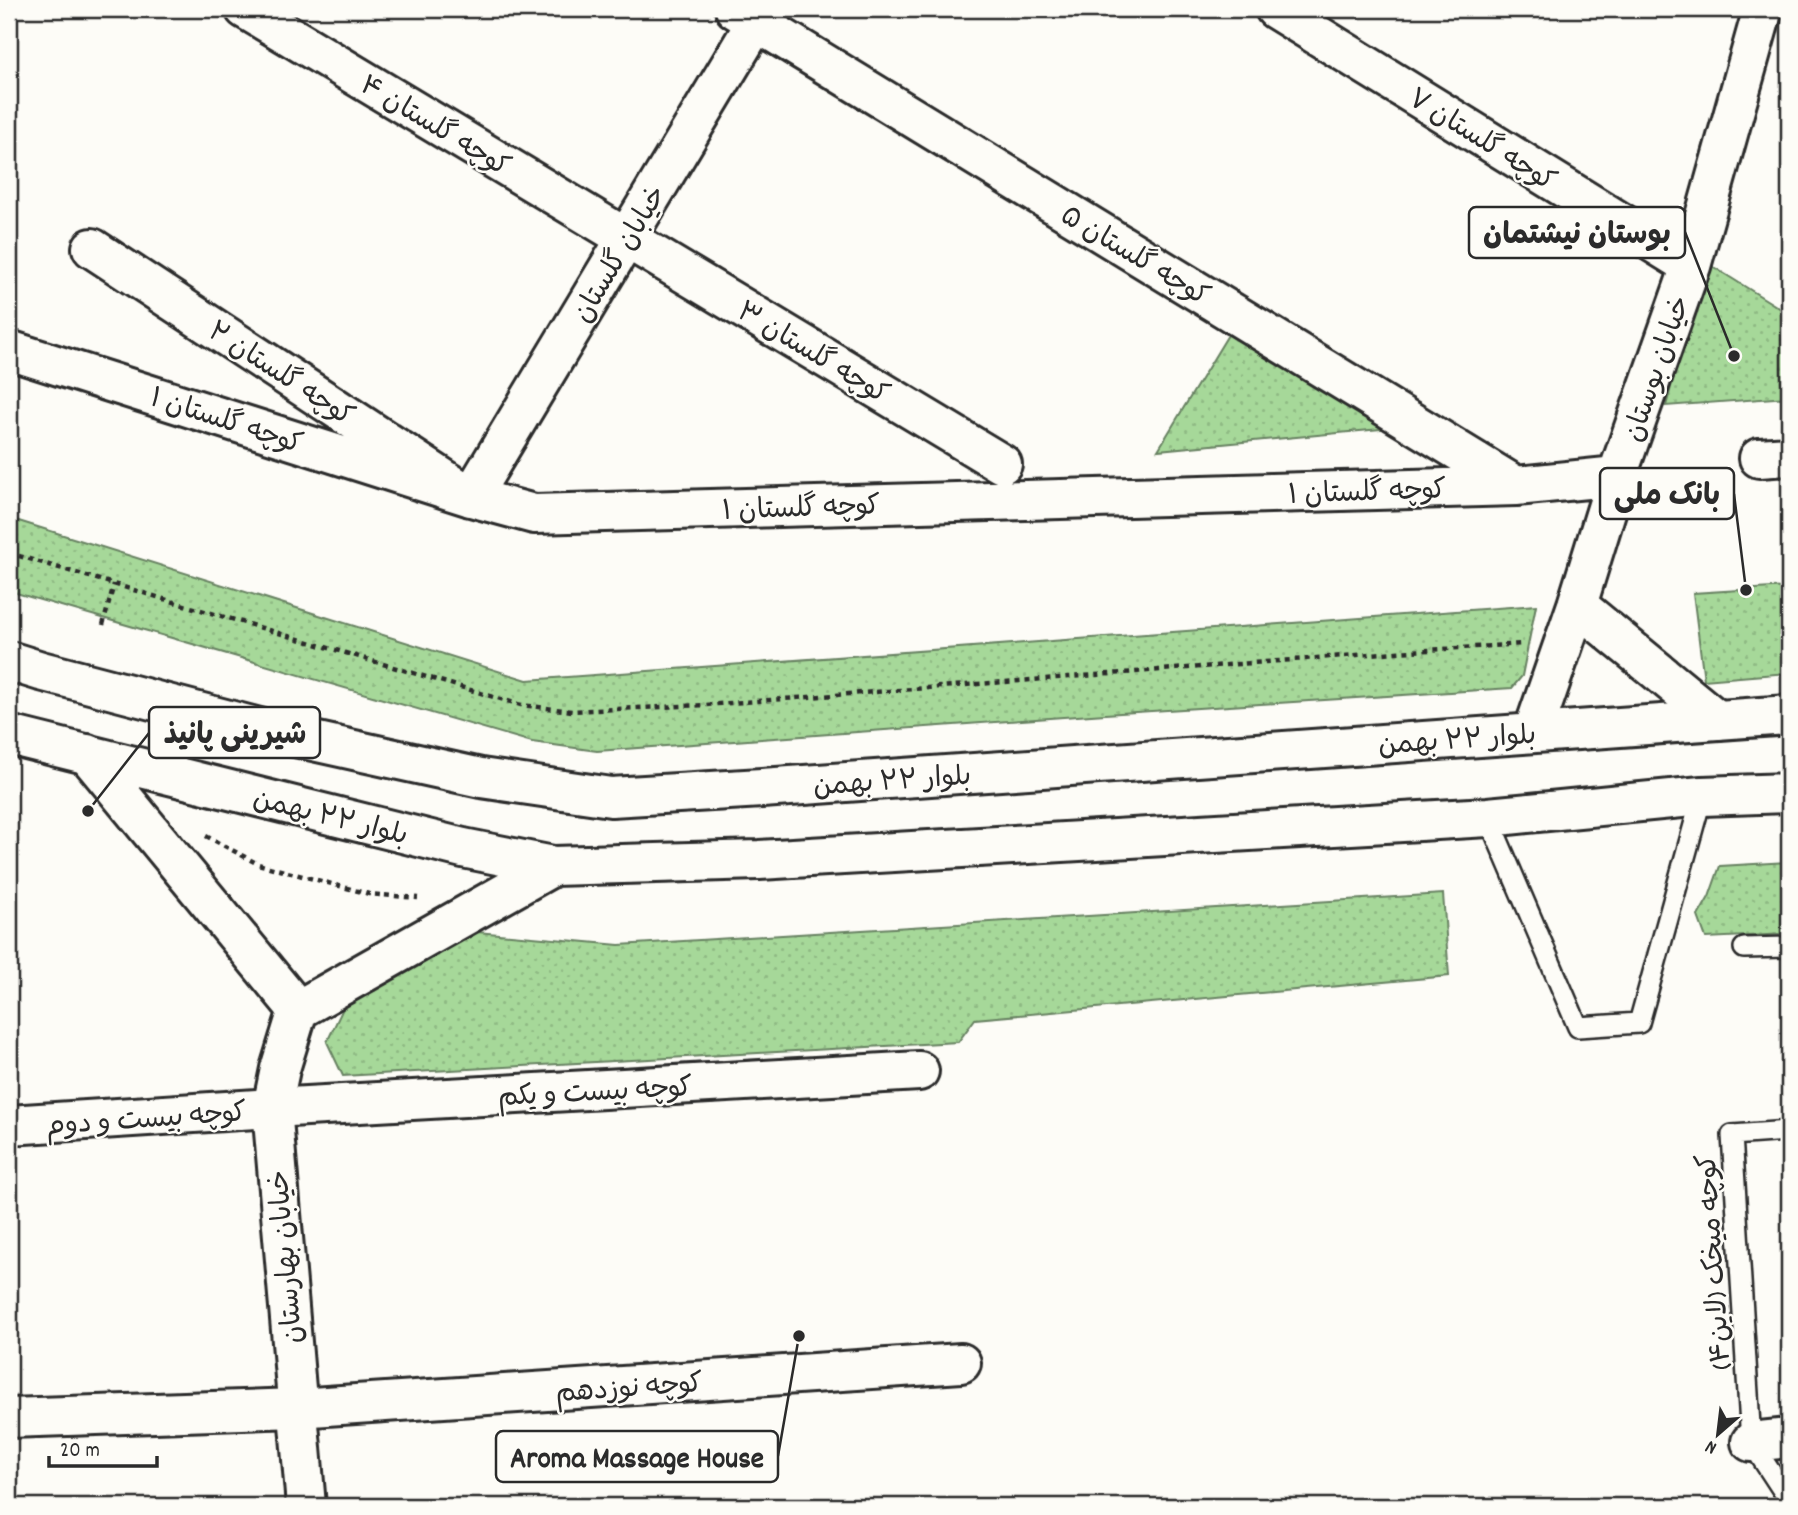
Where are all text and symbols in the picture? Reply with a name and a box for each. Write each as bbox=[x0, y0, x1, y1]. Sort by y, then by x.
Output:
street label: کوچه گلستان ۴ bbox=[351, 67, 517, 189]
street label: کوچه گلستان ۷ bbox=[1399, 80, 1563, 204]
street label: خیابان گلستان bbox=[565, 179, 679, 332]
street label: کوچه گلستان ۵ bbox=[1051, 197, 1216, 319]
callout: بوستان نیشتمان bbox=[1469, 207, 1685, 258]
text: بوستان نیشتمان bbox=[1483, 216, 1671, 259]
street label: خیابان بوستان bbox=[1616, 291, 1703, 448]
street label: کوچه گلستان ۳ bbox=[728, 293, 896, 417]
street label: کوچه گلستان ۲ bbox=[198, 313, 361, 438]
street label: کوچه گلستان ۱ bbox=[144, 379, 307, 467]
callout: بانک ملی bbox=[1600, 468, 1734, 519]
street label: کوچه گلستان ۱ bbox=[1287, 471, 1447, 518]
text: بانک ملی bbox=[1614, 477, 1720, 520]
street label: کوچه گلستان ۱ bbox=[721, 487, 881, 534]
callout: شیرینی پانیذ bbox=[149, 707, 320, 758]
text: شیرینی پانیذ bbox=[164, 716, 306, 759]
street label: بلوار ۲۲ بهمن bbox=[1377, 718, 1538, 768]
street label: بلوار ۲۲ بهمن bbox=[812, 759, 973, 809]
street label: بلوار ۲۲ بهمن bbox=[248, 781, 411, 858]
street label: کوچه بیست و یکم bbox=[497, 1070, 694, 1120]
street label: کوچه بیست و دوم bbox=[45, 1095, 248, 1149]
street label: کوچه میخک (لاین۴) bbox=[1689, 1152, 1744, 1371]
street label: خیابان بهارستان bbox=[261, 1168, 316, 1345]
street label: کوچه نوزدهم bbox=[554, 1366, 704, 1416]
north arrow bbox=[1682, 1400, 1752, 1470]
scale bar bbox=[49, 1424, 158, 1468]
callout: Aroma Massage House bbox=[496, 1431, 778, 1482]
text: N bbox=[1701, 1432, 1722, 1460]
text: 20 m bbox=[60, 1437, 100, 1467]
text: Aroma Massage House bbox=[510, 1440, 764, 1483]

